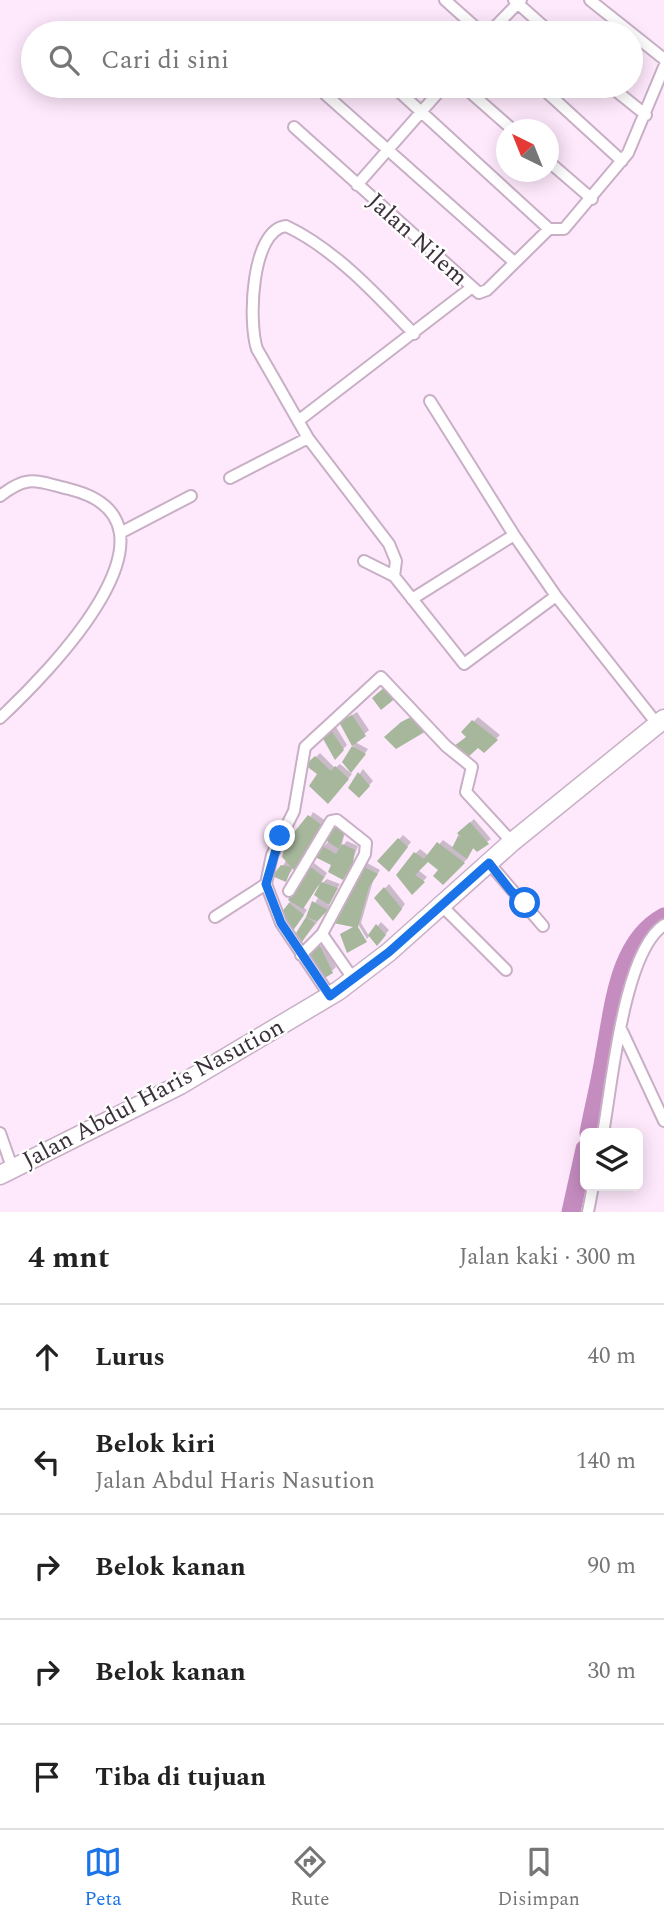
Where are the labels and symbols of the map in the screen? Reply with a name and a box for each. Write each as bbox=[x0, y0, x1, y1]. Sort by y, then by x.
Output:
north arrow bbox=[496, 119, 559, 182]
street label: Jalan Nilem bbox=[359, 185, 476, 295]
route end bbox=[264, 820, 295, 851]
route start bbox=[509, 887, 540, 918]
street label: Jalan Abdul Haris Nasution bbox=[16, 1009, 291, 1178]

